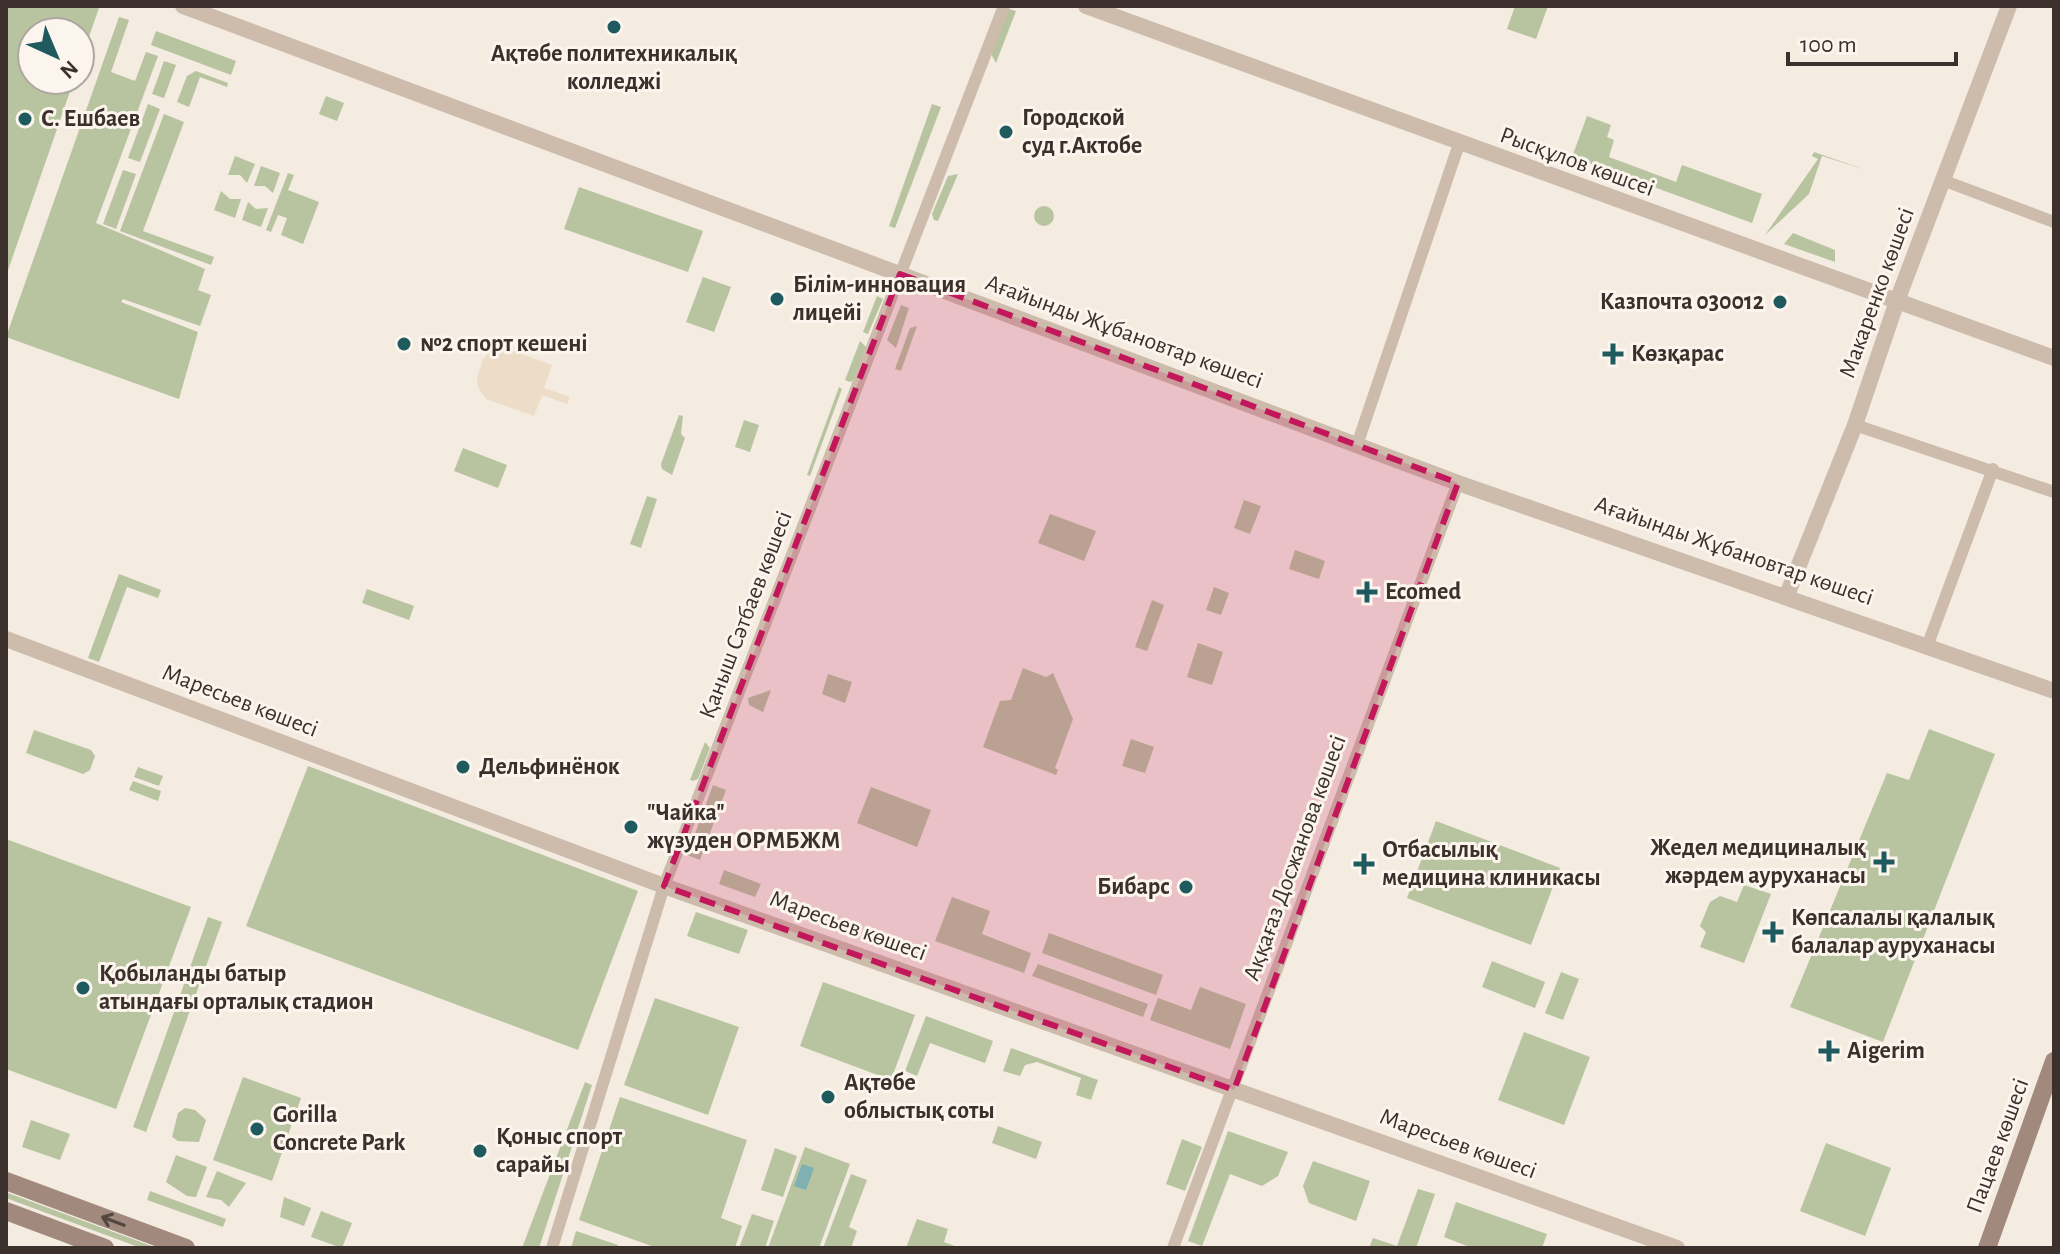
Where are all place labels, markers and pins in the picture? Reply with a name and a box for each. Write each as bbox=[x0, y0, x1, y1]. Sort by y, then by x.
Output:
marker: Ақтөбе политехникалық колледжі bbox=[605, 18, 623, 36]
place label: Ақтөбе политехникалық колледжі bbox=[491, 42, 738, 94]
place label: Городской суд г.Актобе bbox=[1022, 106, 1142, 158]
place label: С. Ешбаев bbox=[41, 107, 140, 131]
marker: С. Ешбаев bbox=[16, 110, 34, 128]
marker: Городской суд г.Актобе bbox=[997, 123, 1015, 141]
place label: Білім-инновация лицейі bbox=[793, 273, 966, 325]
marker: Білім-инновация лицейі bbox=[768, 290, 786, 308]
place label: Казпочта 030012 bbox=[1600, 290, 1764, 314]
marker: Казпочта 030012 bbox=[1771, 293, 1789, 311]
place label: №2 спорт кешені bbox=[420, 332, 588, 356]
marker: №2 спорт кешені bbox=[395, 335, 413, 353]
place label: Көзқарас bbox=[1631, 342, 1724, 366]
marker: Көзқарас bbox=[1602, 343, 1624, 365]
place label: Ecomed bbox=[1385, 580, 1461, 604]
marker: Ecomed bbox=[1356, 581, 1378, 603]
place label: Дельфинёнок bbox=[479, 755, 620, 779]
marker: Дельфинёнок bbox=[454, 758, 472, 776]
place label: "Чайка" жүзуден ОРМБЖМ bbox=[647, 801, 841, 853]
marker: "Чайка" жүзуден ОРМБЖМ bbox=[622, 818, 640, 836]
place label: Жедел медициналық жәрдем ауруханасы bbox=[1650, 836, 1866, 888]
place label: Отбасылық медицина клиникасы bbox=[1382, 838, 1601, 890]
marker: Жедел медициналық жәрдем ауруханасы bbox=[1873, 851, 1895, 873]
marker: Отбасылық медицина клиникасы bbox=[1353, 853, 1375, 875]
place label: Бибарс bbox=[1097, 875, 1170, 899]
marker: Бибарс bbox=[1177, 878, 1195, 896]
place label: Көпсалалы қалалық балалар ауруханасы bbox=[1791, 906, 1995, 958]
marker: Көпсалалы қалалық балалар ауруханасы bbox=[1762, 921, 1784, 943]
place label: Қобыланды батыр атындағы орталық стадион bbox=[99, 962, 374, 1014]
marker: Қобыланды батыр атындағы орталық стадион bbox=[74, 979, 92, 997]
place label: Aigerim bbox=[1847, 1039, 1925, 1063]
marker: Aigerim bbox=[1818, 1040, 1840, 1062]
place label: Ақтөбе облыстық соты bbox=[844, 1071, 995, 1123]
marker: Ақтөбе облыстық соты bbox=[819, 1088, 837, 1106]
place label: Gorilla Concrete Park bbox=[273, 1103, 405, 1155]
marker: Gorilla Concrete Park bbox=[248, 1120, 266, 1138]
place label: Қоныс спорт сарайы bbox=[496, 1125, 623, 1177]
marker: Қоныс спорт сарайы bbox=[471, 1142, 489, 1160]

